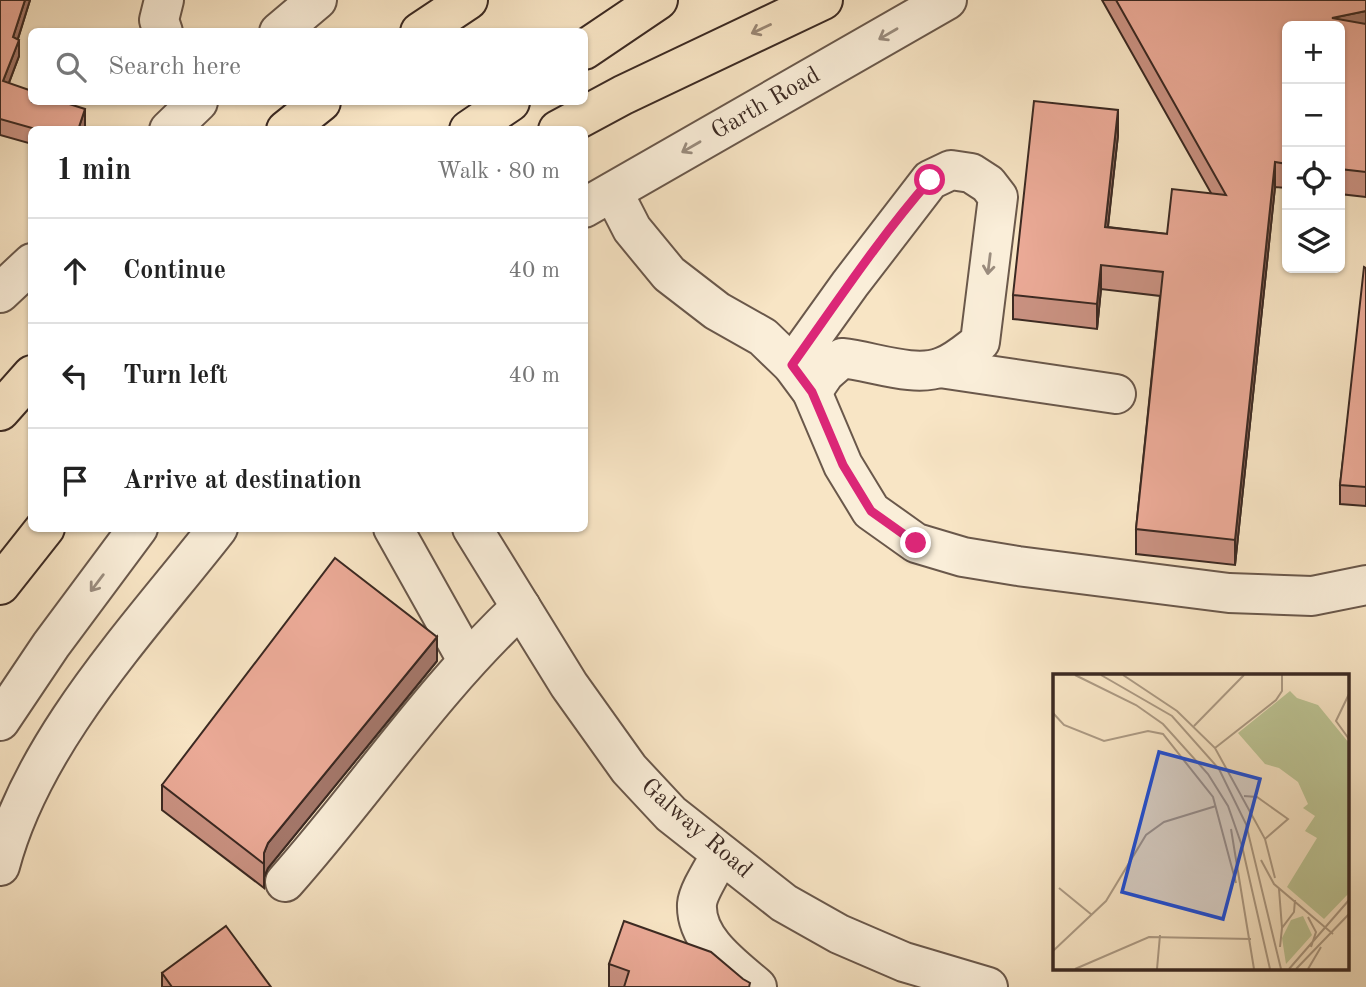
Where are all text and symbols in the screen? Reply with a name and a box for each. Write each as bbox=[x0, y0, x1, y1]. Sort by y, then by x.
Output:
map controls bbox=[1282, 21, 1345, 273]
button: + bbox=[1282, 21, 1345, 84]
one-way arrow bbox=[751, 23, 772, 36]
one-way arrow bbox=[879, 27, 899, 41]
search box bbox=[28, 28, 588, 105]
icon: search bbox=[52, 48, 90, 86]
text: Search here bbox=[108, 54, 241, 80]
street label: Garth Road bbox=[708, 63, 824, 145]
button: − bbox=[1282, 84, 1345, 147]
one-way arrow bbox=[681, 141, 702, 154]
button: locate bbox=[1282, 147, 1345, 210]
text: 1 min bbox=[56, 156, 131, 186]
text: Walk · 80 m bbox=[437, 160, 560, 183]
route start bbox=[914, 164, 945, 195]
button: layers bbox=[1282, 210, 1345, 273]
icon: ahead bbox=[56, 252, 94, 290]
one-way arrow bbox=[983, 253, 996, 275]
text: Continue bbox=[123, 258, 226, 284]
text: 40 m bbox=[509, 259, 560, 282]
icon: left bbox=[56, 357, 94, 395]
text: Turn left bbox=[123, 363, 228, 389]
text: 40 m bbox=[509, 364, 560, 387]
icon: arrive bbox=[56, 462, 94, 500]
text: Arrive at destination bbox=[123, 468, 362, 494]
route end bbox=[900, 527, 931, 558]
one-way arrow bbox=[90, 573, 104, 592]
inset map bbox=[1053, 674, 1348, 970]
street label: Galway Road bbox=[636, 775, 756, 883]

